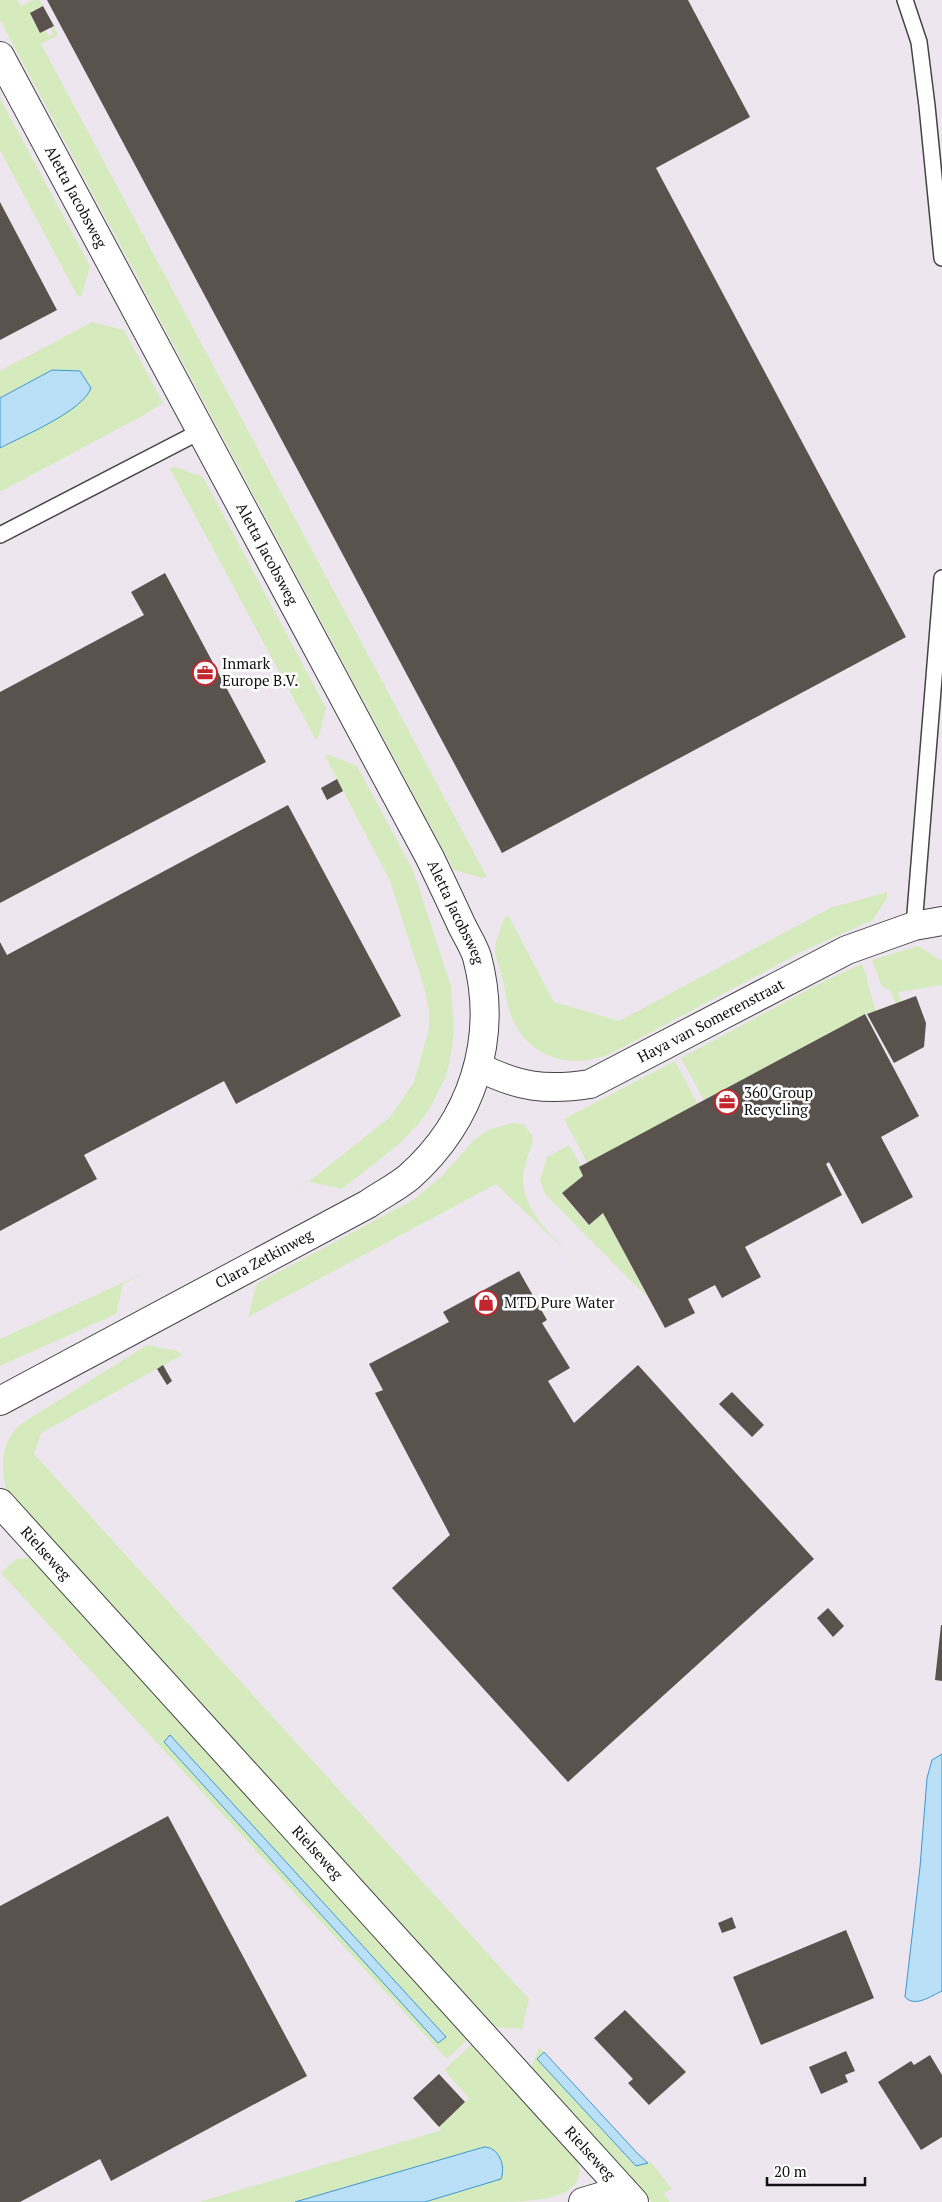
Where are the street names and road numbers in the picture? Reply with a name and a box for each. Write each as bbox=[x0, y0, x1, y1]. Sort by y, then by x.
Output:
street label: Aletta Jacobsweg bbox=[41, 142, 113, 252]
street label: Aletta Jacobsweg bbox=[232, 499, 304, 609]
street label: Aletta Jacobsweg bbox=[423, 856, 490, 967]
street label: Haya van Somerenstraat bbox=[634, 973, 788, 1067]
street label: Clara Zetkinweg bbox=[211, 1223, 317, 1292]
street label: Rielseweg bbox=[17, 1521, 77, 1585]
street label: Rielseweg bbox=[288, 1821, 348, 1884]
street label: Rielseweg bbox=[561, 2121, 621, 2185]

